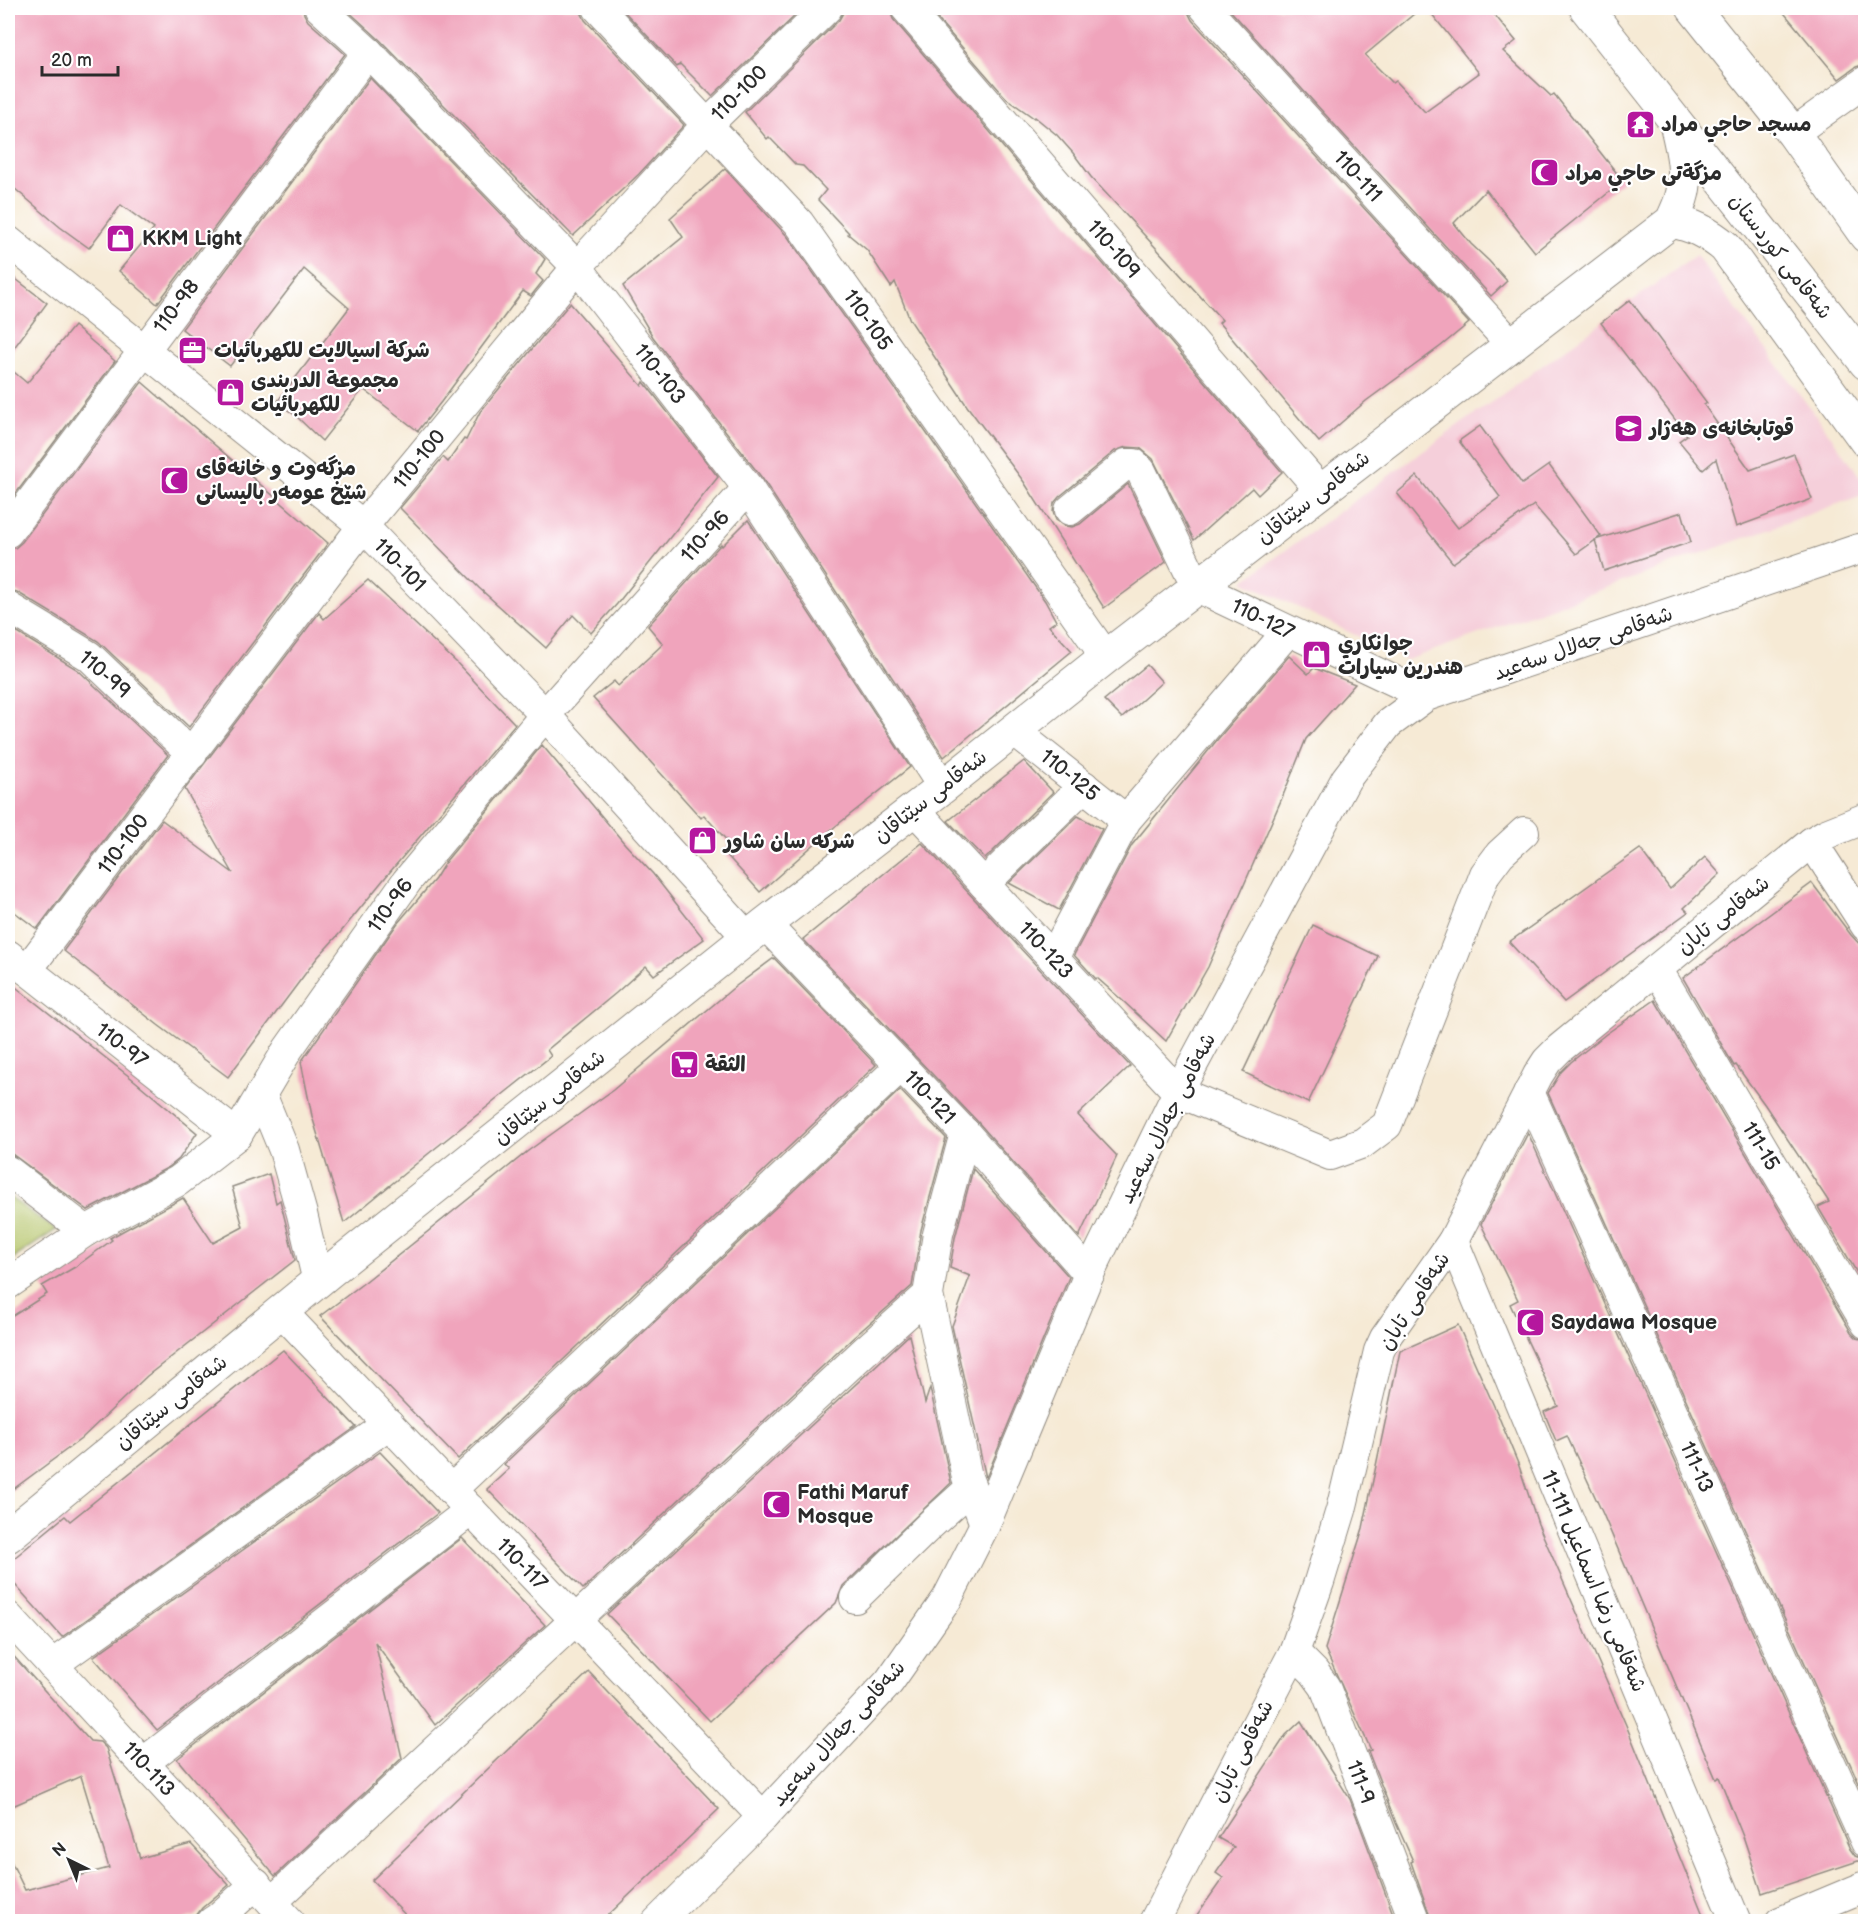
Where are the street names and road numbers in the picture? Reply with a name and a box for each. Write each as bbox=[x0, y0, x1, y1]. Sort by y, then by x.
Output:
street label: 110-100 bbox=[706, 60, 773, 127]
street label: 110-111 bbox=[1328, 145, 1387, 207]
street label: شەقامی کوردستان bbox=[1723, 188, 1837, 325]
street label: 110-109 bbox=[1082, 215, 1146, 284]
street label: 110-98 bbox=[148, 275, 205, 338]
street label: 110-105 bbox=[838, 285, 898, 356]
street label: 110-103 bbox=[628, 339, 691, 409]
street label: 110-100 bbox=[388, 425, 451, 494]
street label: شەقامی سێتاقان bbox=[1252, 445, 1376, 550]
street label: 110-96 bbox=[676, 505, 735, 567]
street label: 110-101 bbox=[368, 533, 431, 597]
street label: 110-127 bbox=[1227, 594, 1299, 646]
street label: شەقامی جەلال سەعید bbox=[1490, 601, 1676, 687]
street label: 110-99 bbox=[74, 645, 136, 704]
street label: شەقامی سێتاقان bbox=[869, 744, 993, 849]
street label: 110-125 bbox=[1035, 744, 1104, 807]
street label: 110-100 bbox=[93, 809, 154, 879]
street label: شەقامی تابان bbox=[1672, 871, 1775, 961]
street label: 110-96 bbox=[362, 873, 419, 937]
street label: 110-123 bbox=[1013, 916, 1078, 984]
street label: 110-97 bbox=[91, 1017, 153, 1074]
street label: شەقامی جەلال سەعید bbox=[1114, 1029, 1222, 1208]
street label: شەقامی سێتاقان bbox=[488, 1045, 611, 1151]
street label: 110-121 bbox=[898, 1065, 961, 1129]
street label: 111-15 bbox=[1736, 1117, 1785, 1175]
street label: شەقامی تابان bbox=[1374, 1248, 1456, 1355]
street label: شەقامی سێتاقان bbox=[110, 1350, 233, 1456]
street label: 111-13 bbox=[1674, 1438, 1719, 1497]
street label: شەقامی رضا اسماعيل 111-11 bbox=[1535, 1467, 1652, 1696]
street label: 110-117 bbox=[491, 1533, 553, 1596]
street label: شەقامی جەلال سەعید bbox=[766, 1655, 911, 1812]
street label: شەقامی تابان bbox=[1206, 1696, 1280, 1807]
street label: 110-113 bbox=[117, 1737, 180, 1802]
street label: 111-9 bbox=[1341, 1757, 1380, 1807]

